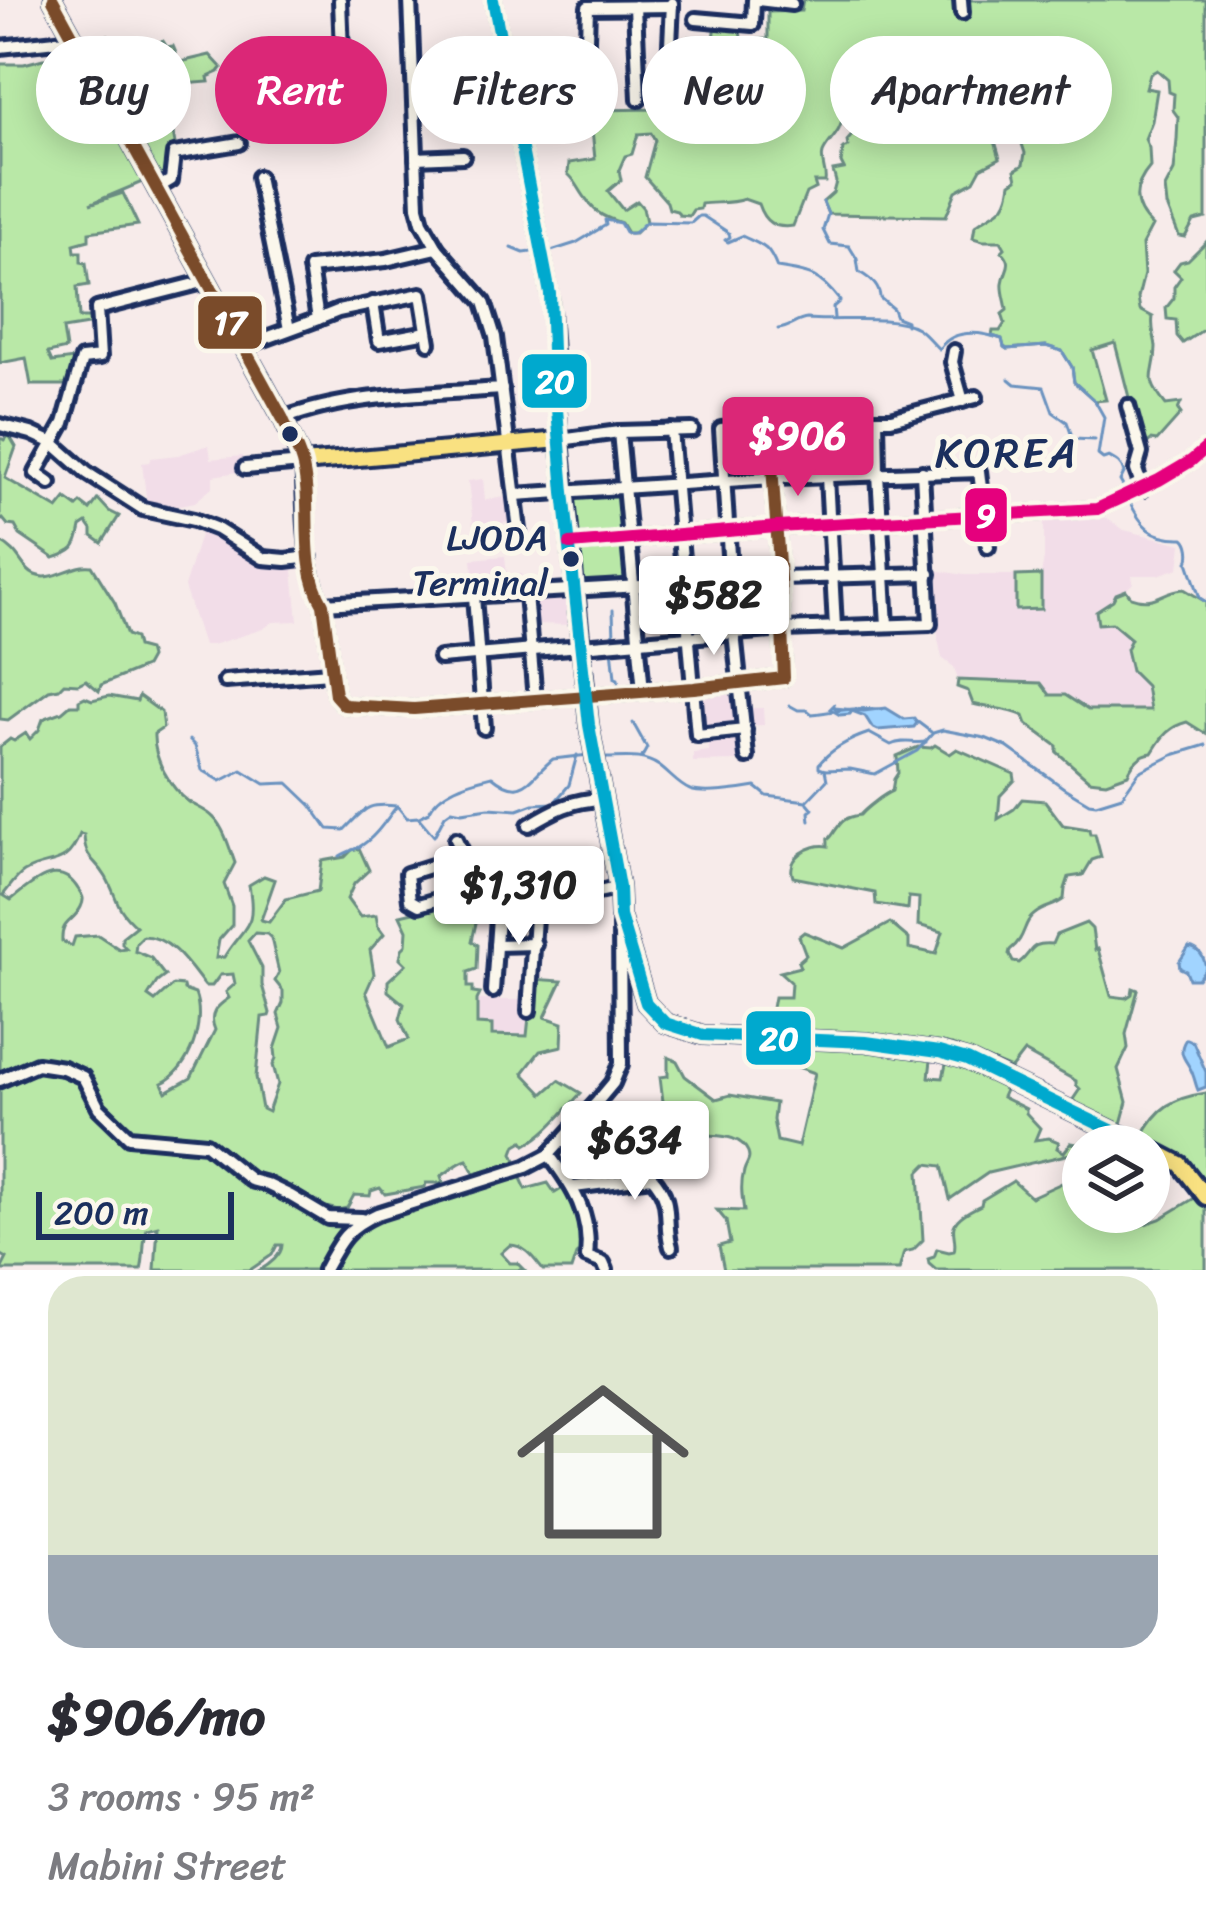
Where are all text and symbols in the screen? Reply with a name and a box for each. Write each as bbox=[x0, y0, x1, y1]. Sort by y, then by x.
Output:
chip: Buy bbox=[36, 36, 191, 144]
chip: Rent bbox=[215, 36, 387, 144]
chip: Filters bbox=[411, 36, 618, 144]
chip: New bbox=[642, 36, 806, 144]
chip: Apartment bbox=[830, 36, 1112, 144]
line badge: 17 bbox=[196, 294, 264, 351]
text: 17 bbox=[214, 294, 249, 352]
line badge: 20 bbox=[520, 352, 589, 410]
text: 20 bbox=[535, 353, 575, 411]
pin: $906 bbox=[727, 397, 869, 499]
text: $906 bbox=[750, 401, 847, 470]
district label: KOREA bbox=[935, 416, 1079, 490]
unlabelled marker bbox=[279, 423, 301, 445]
line badge: 9 bbox=[963, 486, 1009, 544]
text: 9 bbox=[976, 487, 996, 545]
place label: LJODA Terminal bbox=[412, 506, 549, 615]
marker: LJODA Terminal bbox=[560, 548, 582, 570]
pin: $582 bbox=[643, 556, 785, 658]
text: $582 bbox=[666, 560, 762, 629]
pin: $1,310 bbox=[421, 846, 617, 948]
text: $1,310 bbox=[461, 850, 577, 919]
line badge: 20 bbox=[744, 1009, 813, 1067]
text: 20 bbox=[759, 1010, 799, 1068]
pin: $634 bbox=[564, 1101, 706, 1203]
text: $634 bbox=[588, 1105, 682, 1174]
map controls bbox=[1062, 1125, 1170, 1233]
button: layers bbox=[1062, 1125, 1170, 1233]
text: 200 m bbox=[54, 1184, 149, 1242]
scale bar bbox=[36, 1186, 234, 1239]
icon: home bbox=[495, 1354, 711, 1570]
text: $906/mo bbox=[48, 1672, 265, 1762]
text: 3 rooms · 95 m² bbox=[48, 1762, 315, 1831]
text: Mabini Street bbox=[48, 1831, 287, 1900]

